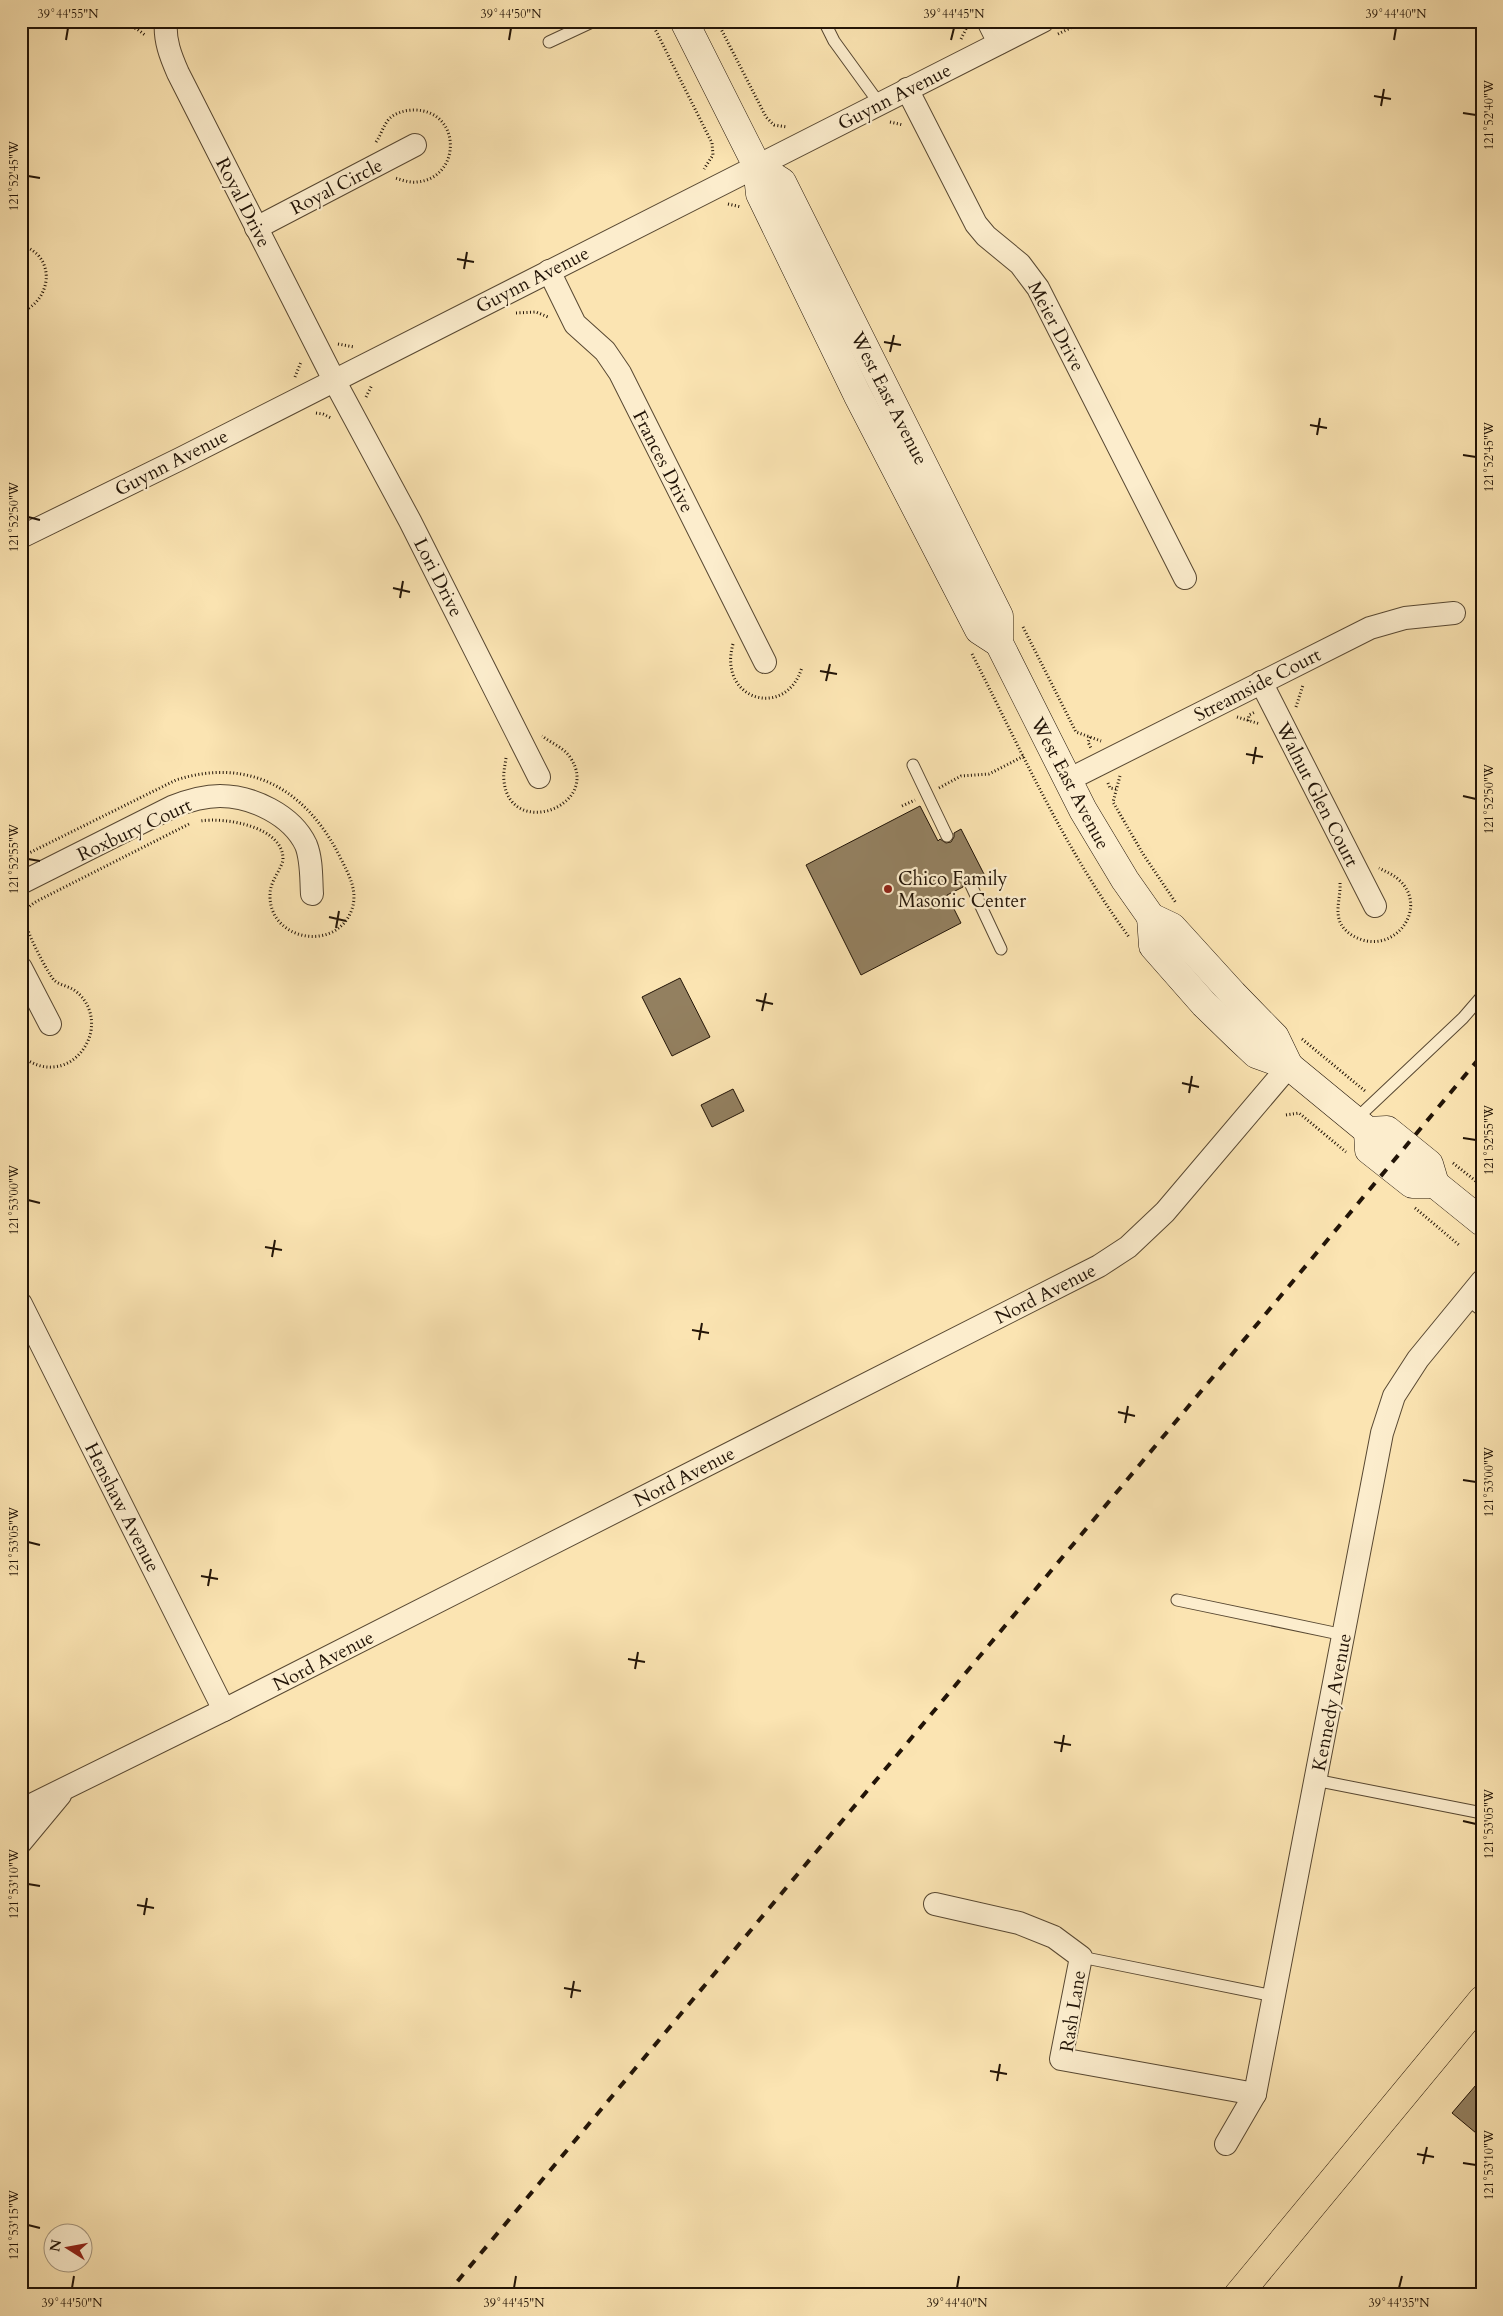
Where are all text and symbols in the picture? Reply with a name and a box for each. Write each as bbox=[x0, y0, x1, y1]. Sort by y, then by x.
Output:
text: 39°44'55"N bbox=[38, 6, 99, 22]
text: 39°44'50"N bbox=[481, 6, 542, 22]
text: 39°44'45"N bbox=[924, 6, 985, 22]
text: 39°44'40"N bbox=[1366, 6, 1427, 22]
street label: Guynn Avenue bbox=[833, 57, 956, 137]
text: 121°52'40"W bbox=[1481, 79, 1497, 150]
text: 121°52'45"W bbox=[6, 140, 22, 211]
street label: Royal Circle bbox=[286, 152, 387, 221]
street label: Royal Drive bbox=[209, 153, 277, 252]
street label: Guynn Avenue bbox=[471, 240, 594, 320]
street label: Meier Drive bbox=[1022, 277, 1091, 376]
street label: West East Avenue bbox=[844, 327, 934, 469]
street label: Frances Drive bbox=[626, 406, 700, 517]
text: 121°52'45"W bbox=[1481, 421, 1497, 492]
street label: Guynn Avenue bbox=[110, 423, 233, 503]
text: 121°52'50"W bbox=[6, 481, 22, 552]
street label: Lori Drive bbox=[407, 534, 469, 621]
street label: Streamside Court bbox=[1190, 642, 1325, 728]
street label: West East Avenue bbox=[1024, 712, 1116, 854]
street label: Walnut Glen Court bbox=[1269, 717, 1365, 871]
text: 121°52'50"W bbox=[1481, 763, 1497, 834]
street label: Roxbury Court bbox=[73, 792, 196, 868]
text: 121°52'55"W bbox=[6, 823, 22, 894]
place label: Chico Family Masonic Center bbox=[898, 866, 1026, 914]
marker: Chico Family Masonic Center bbox=[882, 883, 894, 895]
text: 121°52'55"W bbox=[1481, 1104, 1497, 1175]
text: 121°53'00"W bbox=[6, 1164, 22, 1235]
street label: Nord Avenue bbox=[990, 1257, 1100, 1330]
street label: Henshaw Avenue bbox=[78, 1438, 166, 1577]
street label: Nord Avenue bbox=[629, 1440, 739, 1513]
text: 121°53'00"W bbox=[1481, 1446, 1497, 1517]
text: 121°53'05"W bbox=[6, 1506, 22, 1577]
street label: Nord Avenue bbox=[268, 1624, 378, 1697]
street label: Kennedy Avenue bbox=[1306, 1631, 1358, 1773]
text: 121°53'05"W bbox=[1481, 1788, 1497, 1859]
text: 121°53'10"W bbox=[6, 1848, 22, 1919]
street label: Rash Lane bbox=[1054, 1968, 1092, 2054]
text: 121°53'10"W bbox=[1481, 2129, 1497, 2200]
text: 121°53'15"W bbox=[6, 2189, 22, 2260]
north arrow bbox=[42, 2224, 92, 2274]
text: N bbox=[45, 2238, 66, 2253]
text: 39°44'50"N bbox=[42, 2295, 103, 2311]
text: 39°44'45"N bbox=[484, 2295, 545, 2311]
text: 39°44'40"N bbox=[927, 2295, 988, 2311]
text: 39°44'35"N bbox=[1369, 2295, 1430, 2311]

